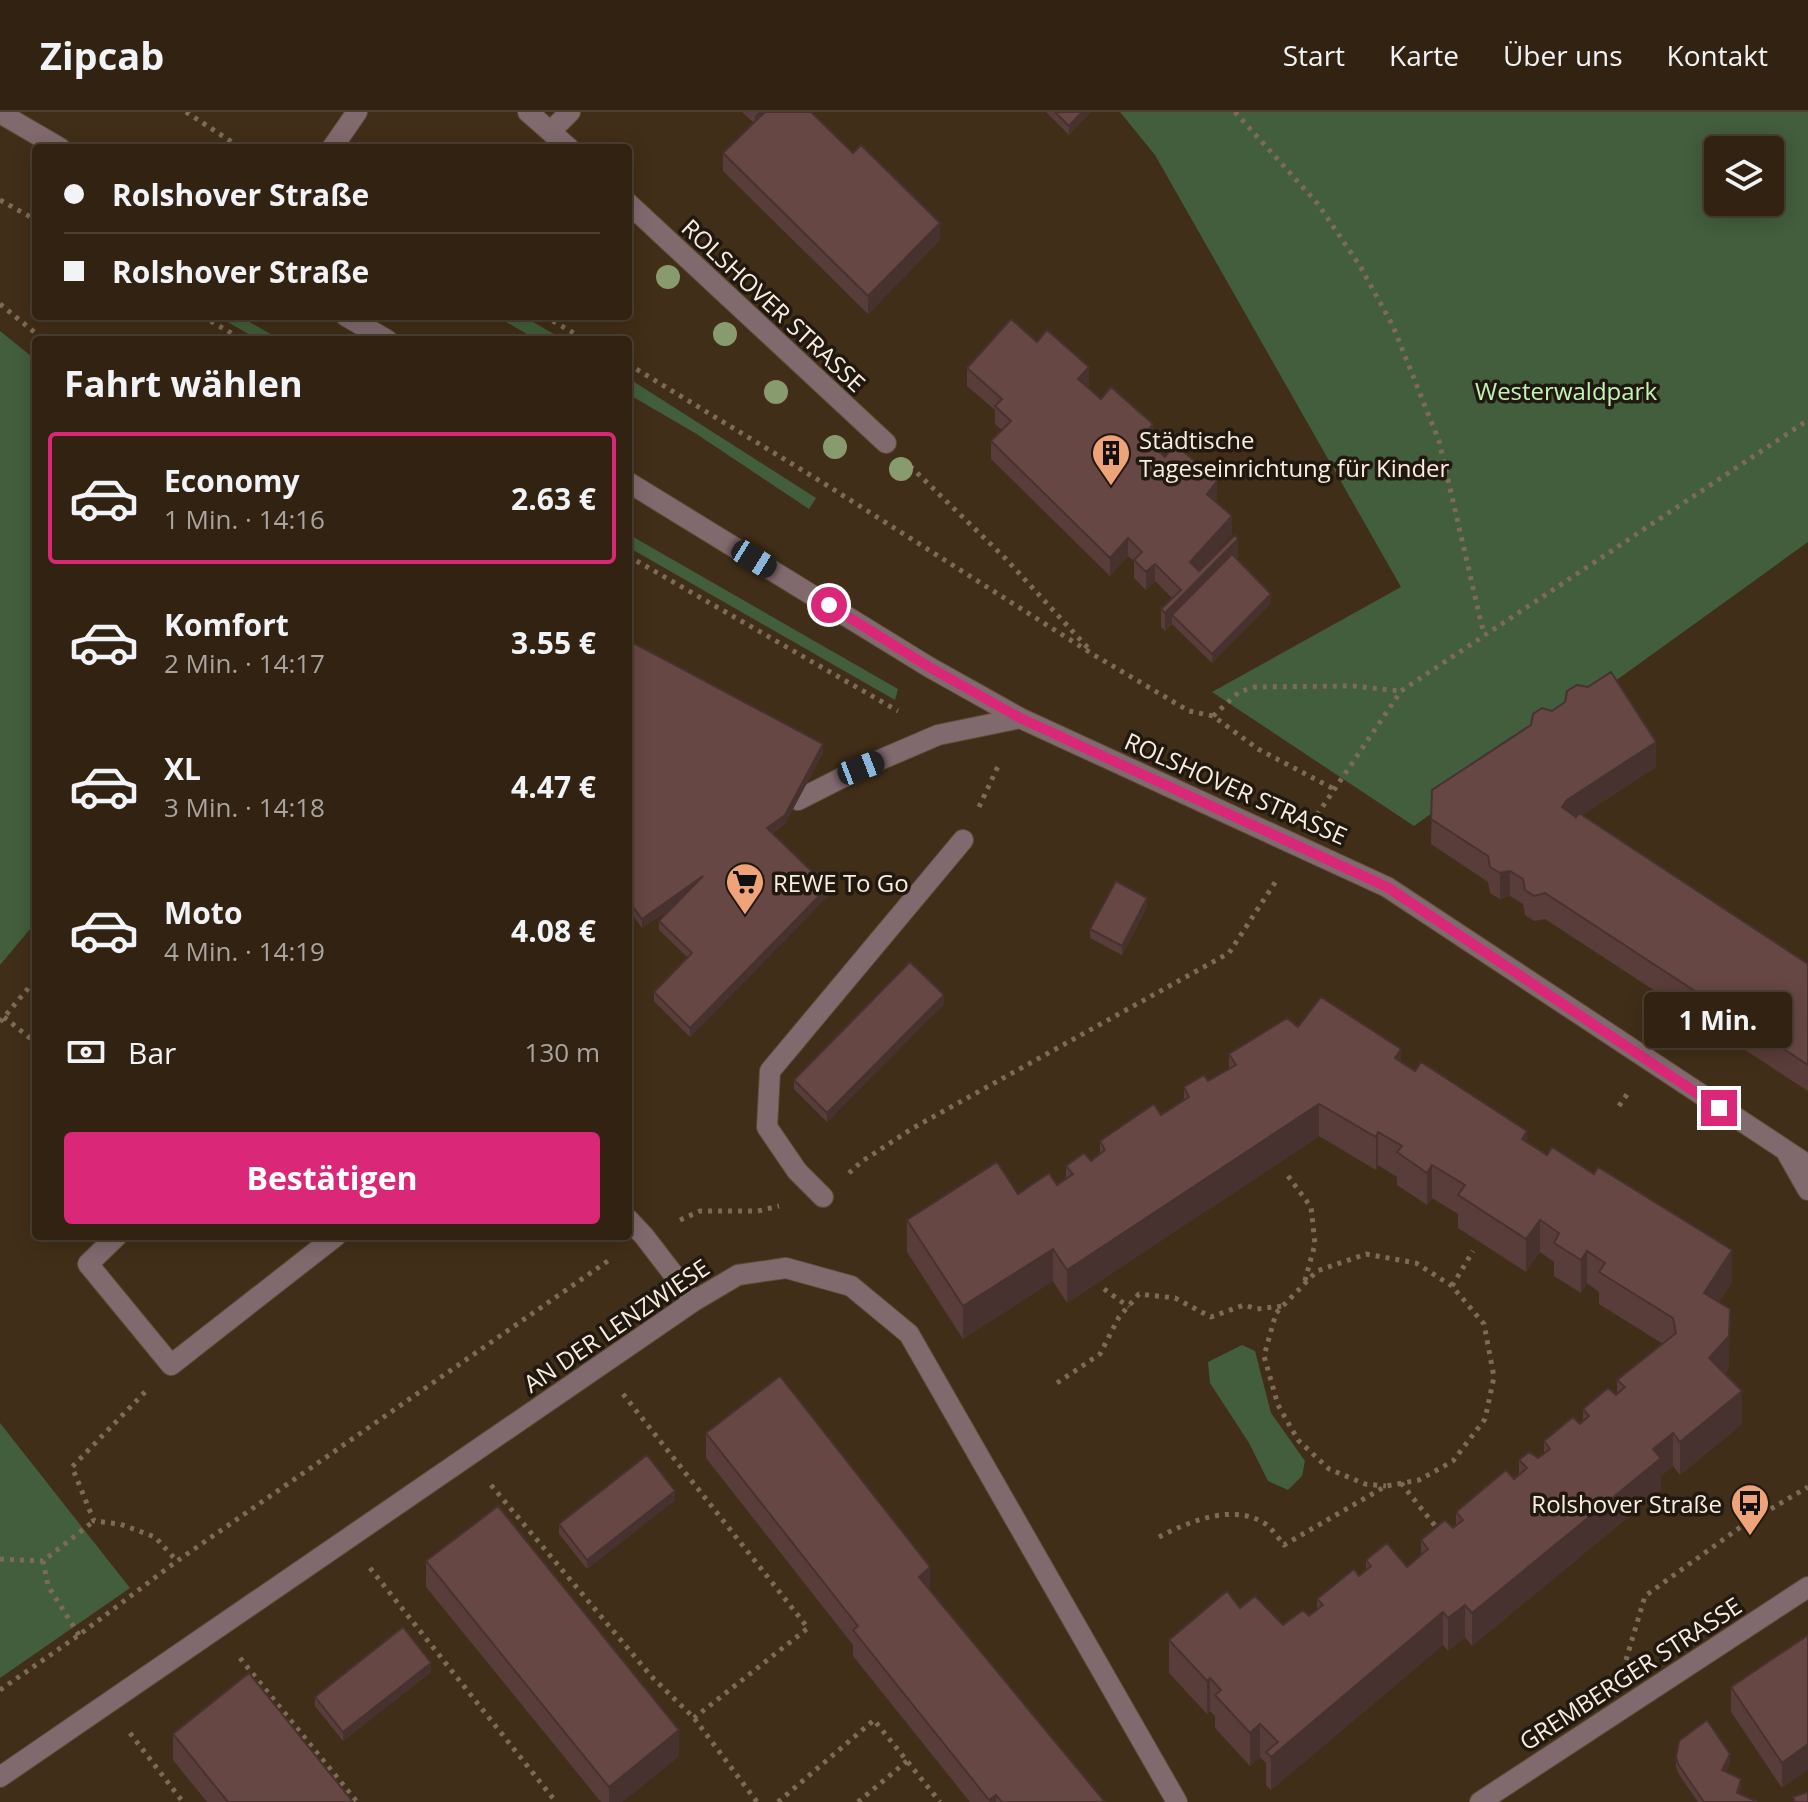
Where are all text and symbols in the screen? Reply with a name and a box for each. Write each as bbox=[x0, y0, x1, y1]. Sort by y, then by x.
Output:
text: Zipcab bbox=[40, 29, 164, 81]
text: Start bbox=[1283, 36, 1345, 74]
text: Karte bbox=[1389, 36, 1459, 74]
text: Über uns bbox=[1503, 36, 1623, 74]
text: Kontakt bbox=[1667, 36, 1768, 74]
map controls bbox=[1704, 136, 1784, 216]
button: layers bbox=[1704, 136, 1784, 216]
text: Rolshover Straße bbox=[112, 174, 369, 215]
street label: ROLSHOVER STRASSE bbox=[675, 211, 873, 399]
text: Rolshover Straße bbox=[112, 251, 369, 292]
text: Fahrt wählen bbox=[64, 359, 303, 408]
park label: Westerwaldpark bbox=[1475, 374, 1657, 407]
place label: Städtische Tageseinrichtung für Kinder bbox=[1139, 423, 1450, 484]
building icon: Städtische Tageseinrichtung für Kinder bbox=[1090, 432, 1132, 487]
text: Economy bbox=[164, 460, 300, 501]
icon: car bbox=[68, 462, 140, 534]
text: 2.63 € bbox=[511, 478, 596, 519]
text: 1 Min. · 14:16 bbox=[164, 501, 325, 537]
car bbox=[727, 536, 781, 582]
route start bbox=[811, 587, 847, 623]
text: Komfort bbox=[164, 604, 289, 645]
icon: car bbox=[68, 606, 140, 678]
text: 3.55 € bbox=[511, 622, 596, 663]
text: 2 Min. · 14:17 bbox=[164, 645, 325, 681]
street label: ROLSHOVER STRASSE bbox=[1120, 724, 1352, 852]
text: XL bbox=[164, 748, 201, 789]
car bbox=[834, 748, 888, 788]
icon: car bbox=[68, 750, 140, 822]
text: 4.47 € bbox=[511, 766, 596, 807]
text: 3 Min. · 14:18 bbox=[164, 789, 325, 825]
supermarket icon: REWE To Go bbox=[724, 861, 766, 916]
place label: REWE To Go bbox=[773, 866, 909, 899]
text: Moto bbox=[164, 892, 242, 933]
icon: car bbox=[68, 894, 140, 966]
text: 4.08 € bbox=[511, 910, 596, 951]
text: 4 Min. · 14:19 bbox=[164, 933, 325, 969]
callout: 1 Min. bbox=[1645, 992, 1793, 1048]
text: 1 Min. bbox=[1679, 1002, 1757, 1038]
icon: cash bbox=[64, 1030, 108, 1074]
text: Bar bbox=[128, 1032, 176, 1073]
text: 130 m bbox=[525, 1034, 600, 1070]
route end bbox=[1701, 1090, 1737, 1126]
button: Bestätigen bbox=[64, 1132, 600, 1224]
street label: AN DER LENZWIESE bbox=[517, 1250, 715, 1400]
bus stop icon: Rolshover Straße bbox=[1729, 1482, 1771, 1537]
place label: Rolshover Straße bbox=[1531, 1487, 1722, 1520]
street label: GREMBERGER STRASSE bbox=[1513, 1589, 1747, 1757]

